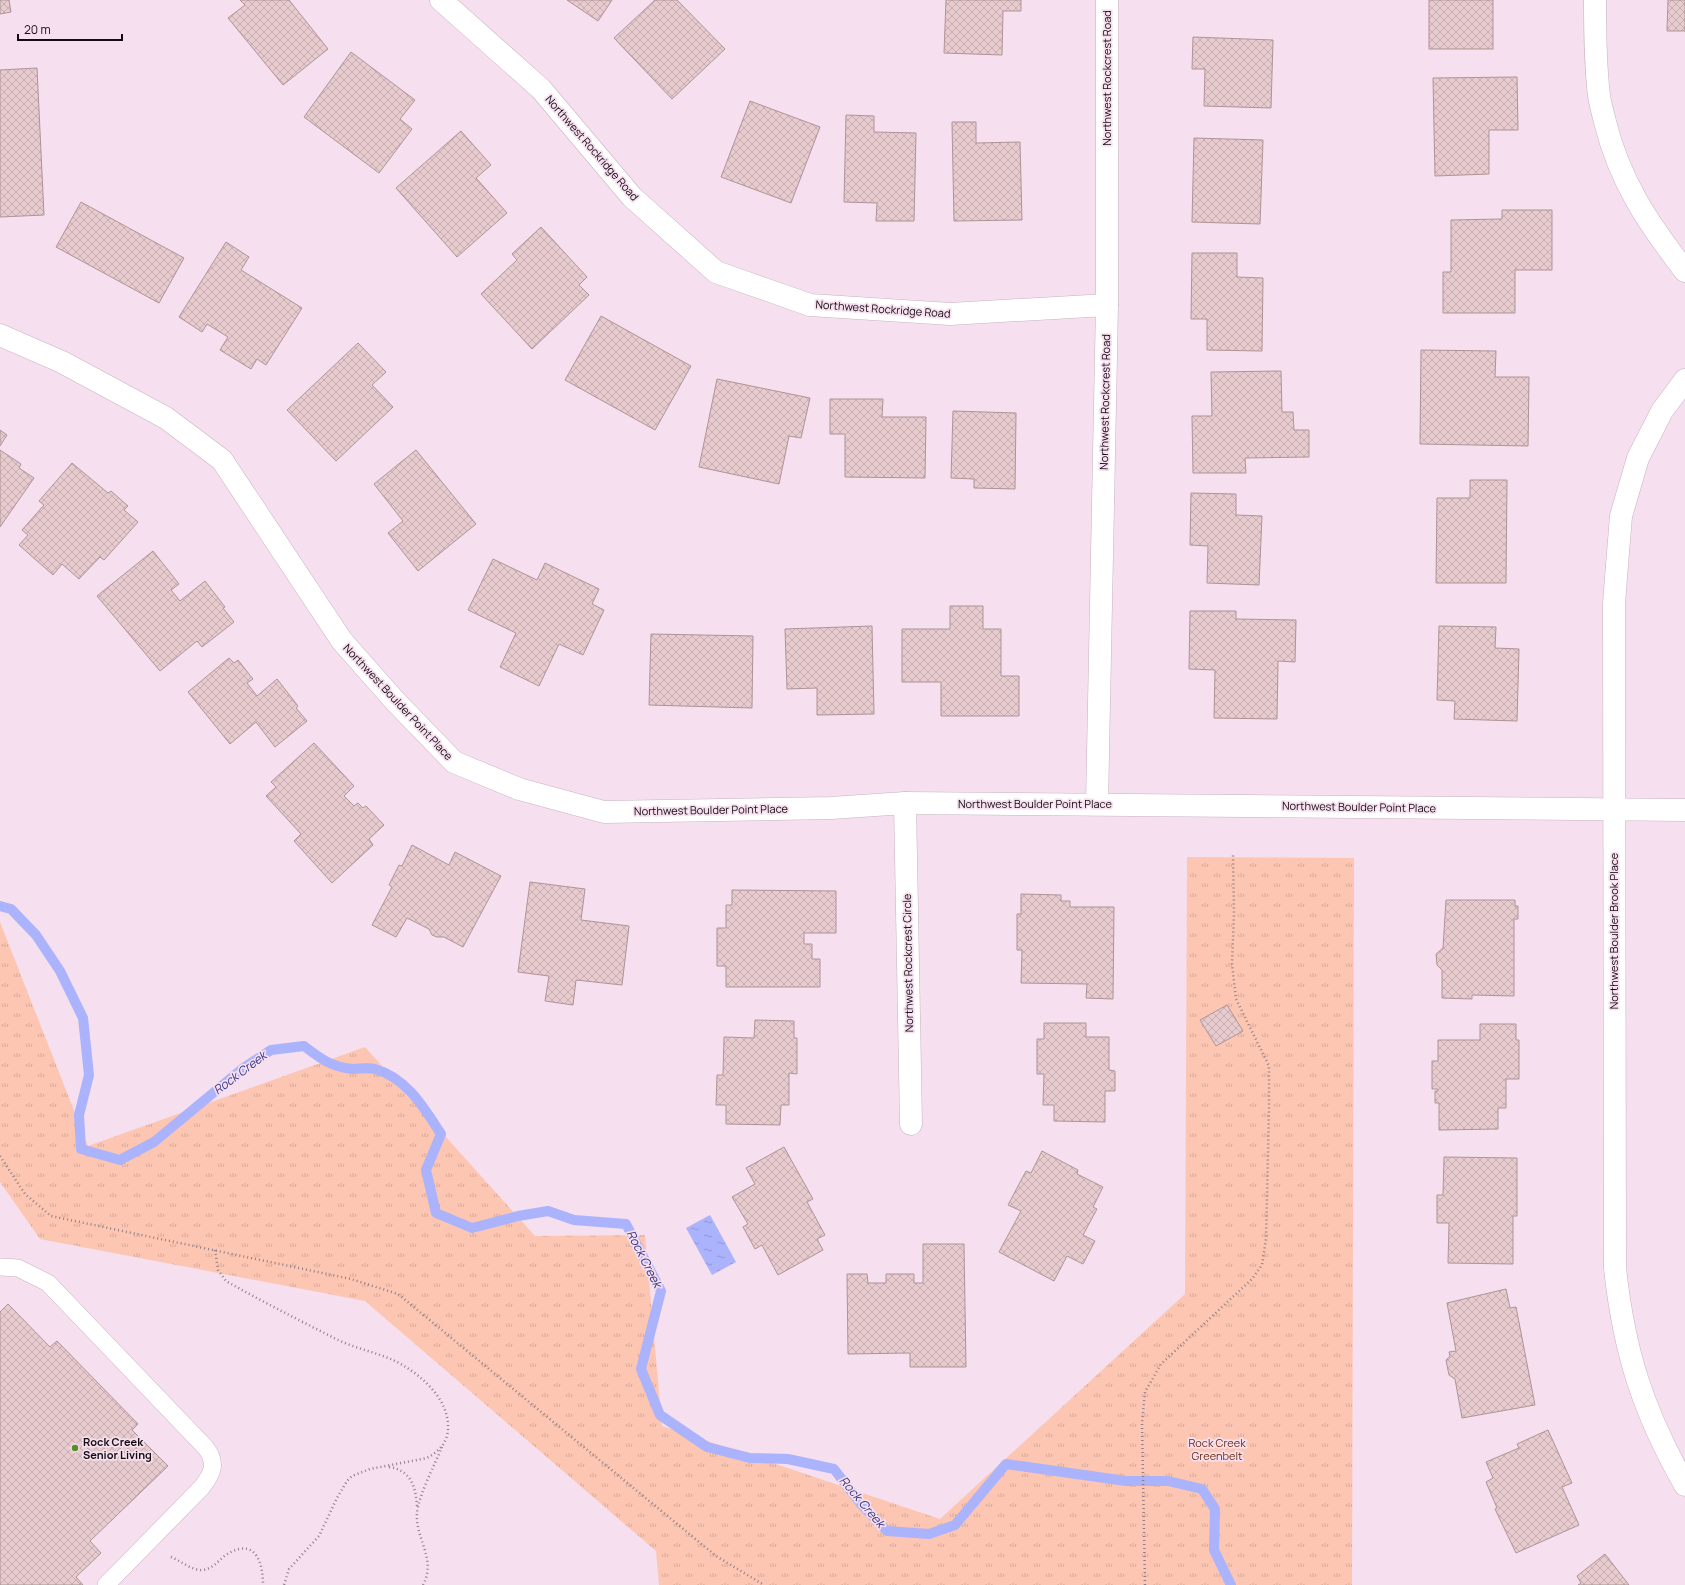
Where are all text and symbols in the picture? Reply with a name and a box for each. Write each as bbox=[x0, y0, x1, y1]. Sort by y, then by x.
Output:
street label: Northwest Rockcrest Road bbox=[1099, 10, 1114, 146]
scale bar bbox=[18, 16, 122, 42]
text: 20 m bbox=[24, 21, 51, 38]
street label: Northwest Rockridge Road bbox=[542, 92, 642, 204]
street label: Northwest Rockridge Road bbox=[815, 296, 951, 321]
street label: Northwest Rockcrest Road bbox=[1096, 334, 1113, 470]
street label: Northwest Boulder Point Place bbox=[340, 640, 457, 763]
street label: Northwest Boulder Point Place bbox=[958, 796, 1113, 811]
street label: Northwest Boulder Point Place bbox=[1282, 798, 1437, 815]
street label: Northwest Boulder Point Place bbox=[634, 801, 789, 818]
street label: Northwest Boulder Brook Place bbox=[1606, 852, 1621, 1009]
street label: Northwest Rockcrest Circle bbox=[899, 893, 916, 1033]
water label: Rock Creek bbox=[210, 1046, 271, 1098]
water label: Rock Creek bbox=[623, 1227, 667, 1292]
place label: Rock Creek Senior Living bbox=[83, 1434, 152, 1462]
park label: Rock Creek Greenbelt bbox=[1188, 1435, 1246, 1463]
marker: Rock Creek Senior Living bbox=[70, 1443, 80, 1453]
water label: Rock Creek bbox=[836, 1472, 890, 1533]

